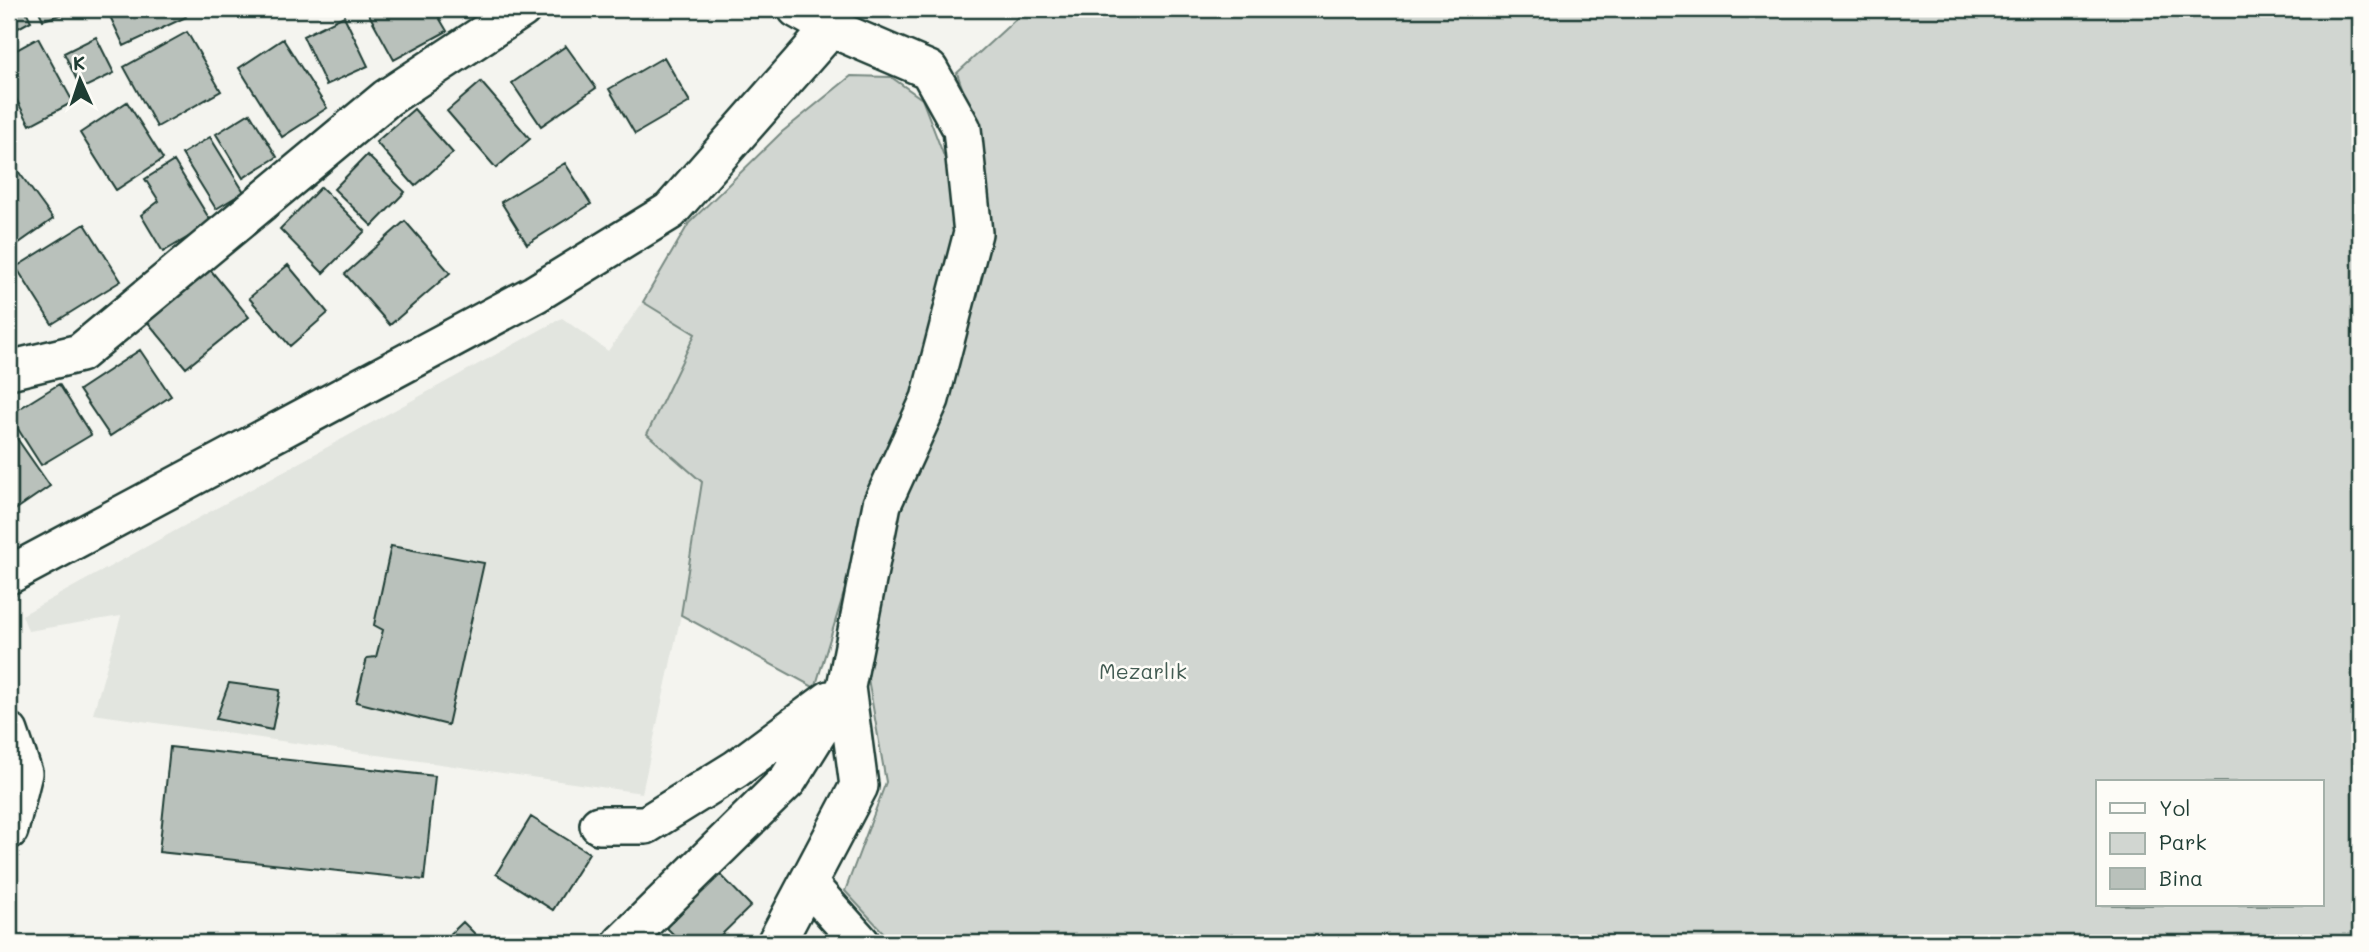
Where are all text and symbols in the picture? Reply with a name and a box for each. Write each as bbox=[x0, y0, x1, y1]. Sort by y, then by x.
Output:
north arrow bbox=[46, 46, 116, 116]
text: K bbox=[72, 50, 86, 75]
park label: Mezarlık bbox=[1099, 657, 1187, 684]
legend bbox=[2096, 780, 2324, 906]
text: Yol bbox=[2159, 794, 2190, 821]
text: Park bbox=[2159, 828, 2207, 855]
text: Bina bbox=[2159, 864, 2203, 891]

